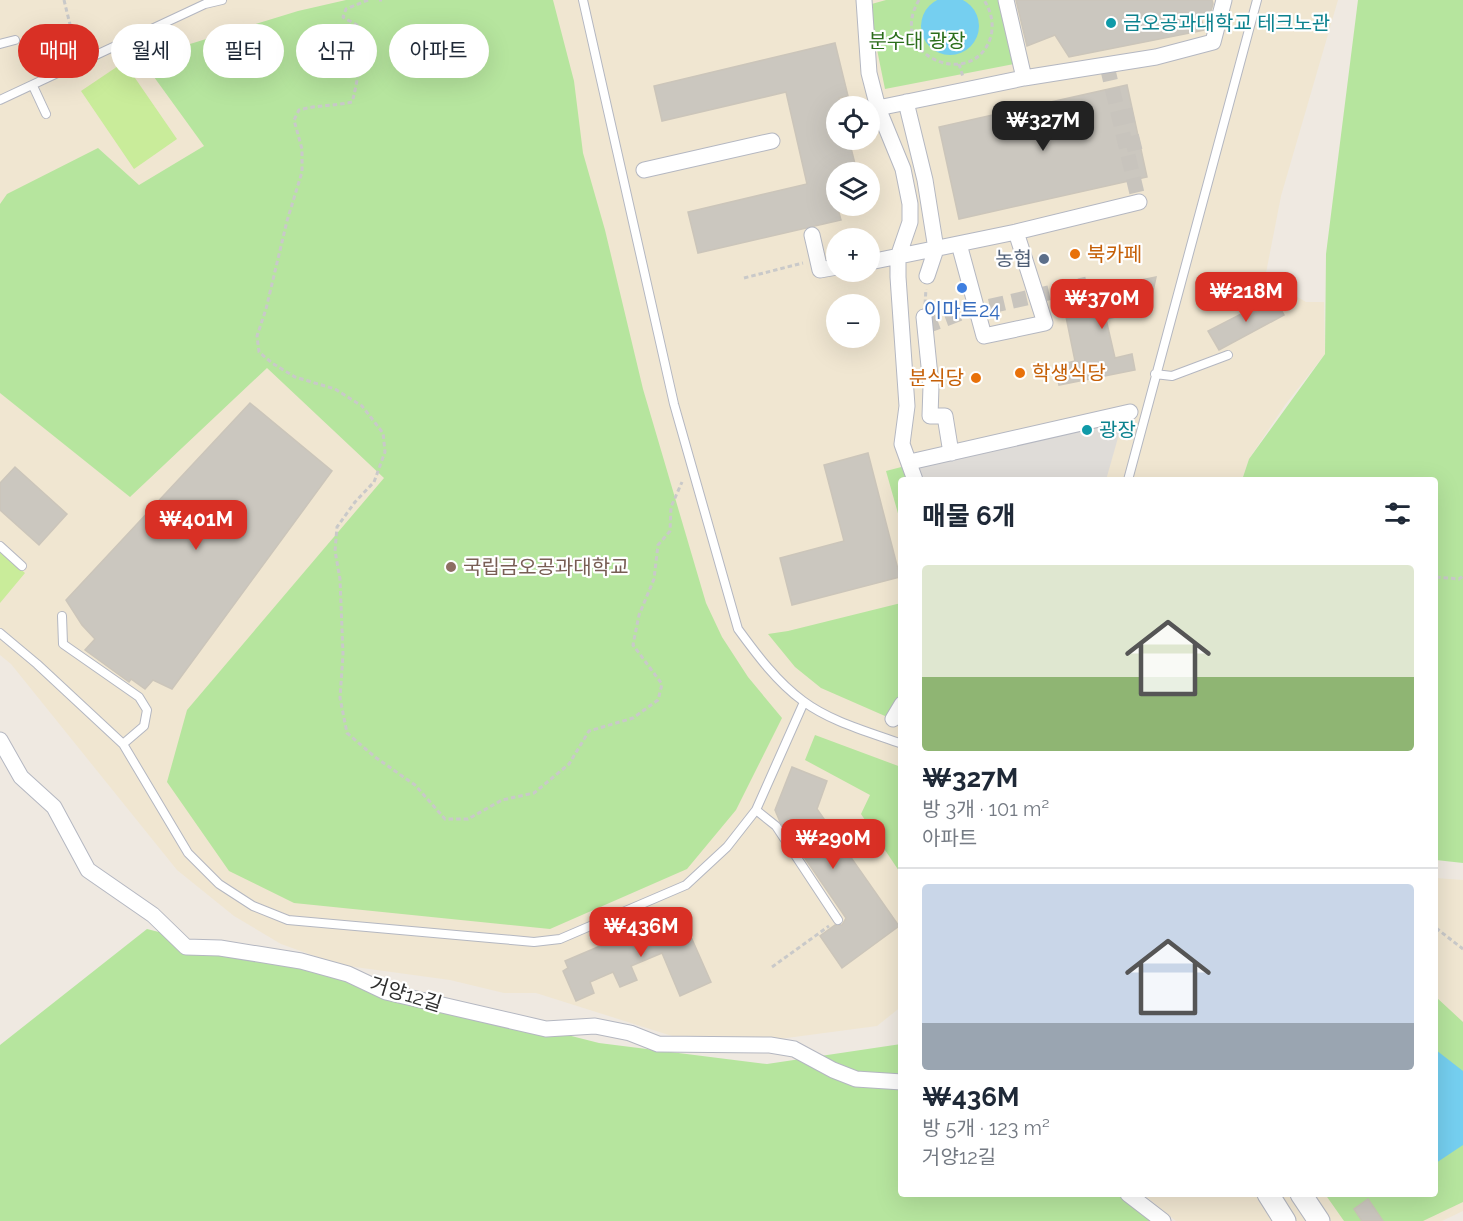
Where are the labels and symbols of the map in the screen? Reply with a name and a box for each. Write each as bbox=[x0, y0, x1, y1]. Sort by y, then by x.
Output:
place label: 금오공과대학교 테크노관 bbox=[1123, 11, 1331, 35]
marker: 금오공과대학교 테크노관 bbox=[1104, 16, 1118, 30]
park label: 분수대 광장 bbox=[868, 29, 966, 53]
pin: ₩327M bbox=[1001, 101, 1085, 152]
place label: 북카페 bbox=[1087, 242, 1142, 266]
place label: 농협 bbox=[995, 247, 1032, 271]
marker: 북카페 bbox=[1068, 247, 1082, 261]
marker: 농협 bbox=[1037, 252, 1051, 266]
pin: ₩218M bbox=[1204, 272, 1288, 323]
pin: ₩370M bbox=[1060, 279, 1144, 330]
marker: 이마트24 bbox=[955, 281, 969, 295]
place label: 이마트24 bbox=[924, 298, 1000, 322]
place label: 학생식당 bbox=[1032, 361, 1106, 385]
place label: 분식당 bbox=[909, 366, 964, 390]
marker: 학생식당 bbox=[1013, 366, 1027, 380]
marker: 분식당 bbox=[969, 371, 983, 385]
place label: 광장 bbox=[1099, 418, 1136, 442]
marker: 광장 bbox=[1080, 423, 1094, 437]
pin: ₩401M bbox=[154, 500, 238, 551]
place label: 국립금오공과대학교 bbox=[463, 555, 629, 579]
marker: 국립금오공과대학교 bbox=[444, 560, 458, 574]
pin: ₩290M bbox=[791, 819, 875, 870]
pin: ₩436M bbox=[599, 907, 683, 958]
street label: 거양12길 bbox=[367, 972, 445, 1016]

